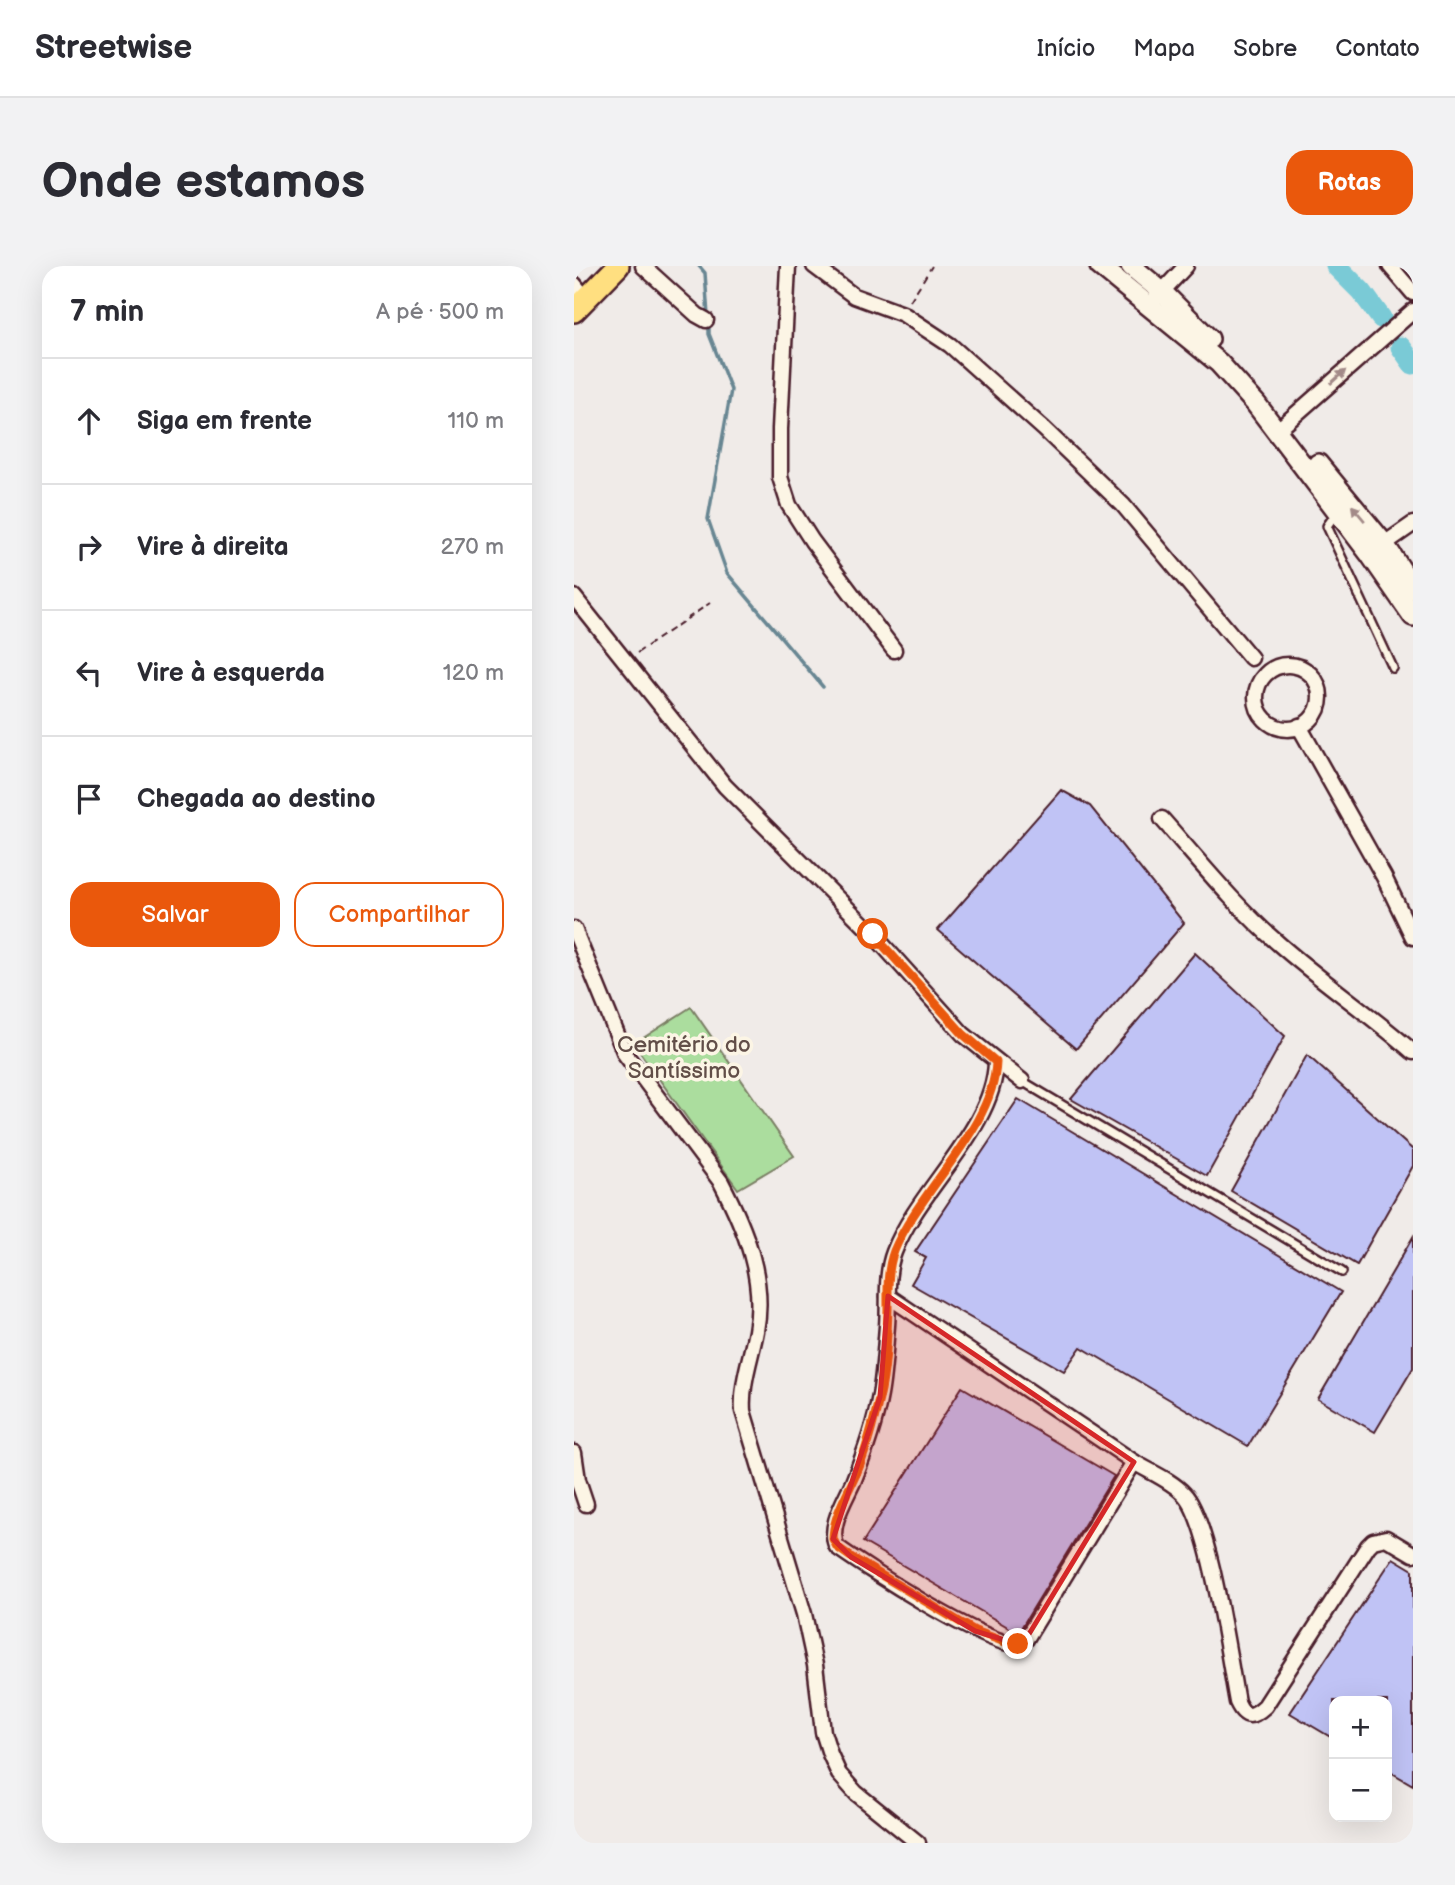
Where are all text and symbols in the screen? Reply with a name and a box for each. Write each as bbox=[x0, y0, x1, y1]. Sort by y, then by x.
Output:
text: Streetwise bbox=[35, 28, 192, 68]
text: Início bbox=[1037, 34, 1095, 63]
text: Mapa bbox=[1133, 34, 1195, 63]
text: Sobre bbox=[1233, 34, 1297, 63]
text: Contato bbox=[1335, 34, 1420, 63]
button: Rotas bbox=[1286, 150, 1413, 215]
text: Onde estamos bbox=[42, 153, 365, 212]
text: 7 min bbox=[70, 294, 144, 330]
text: A pé · 500 m bbox=[376, 298, 504, 326]
one-way arrow bbox=[1329, 369, 1347, 385]
icon: ahead bbox=[70, 402, 108, 440]
text: Siga em frente bbox=[137, 406, 312, 437]
text: 110 m bbox=[447, 407, 504, 435]
one-way arrow bbox=[1351, 505, 1366, 522]
icon: right bbox=[70, 528, 108, 566]
text: Vire à direita bbox=[137, 532, 289, 563]
text: 270 m bbox=[440, 533, 504, 561]
icon: left bbox=[70, 654, 108, 692]
text: Vire à esquerda bbox=[137, 658, 325, 689]
text: 120 m bbox=[443, 659, 504, 687]
icon: arrive bbox=[70, 780, 108, 818]
text: Chegada ao destino bbox=[137, 784, 375, 815]
button: Salvar bbox=[70, 882, 280, 947]
button: Compartilhar bbox=[294, 882, 504, 947]
route start bbox=[857, 918, 888, 949]
park label: Cemitério do Santíssimo bbox=[617, 1031, 751, 1085]
route end bbox=[1002, 1628, 1033, 1659]
map controls bbox=[1329, 1696, 1392, 1822]
button: + bbox=[1329, 1696, 1392, 1759]
button: − bbox=[1329, 1759, 1392, 1822]

